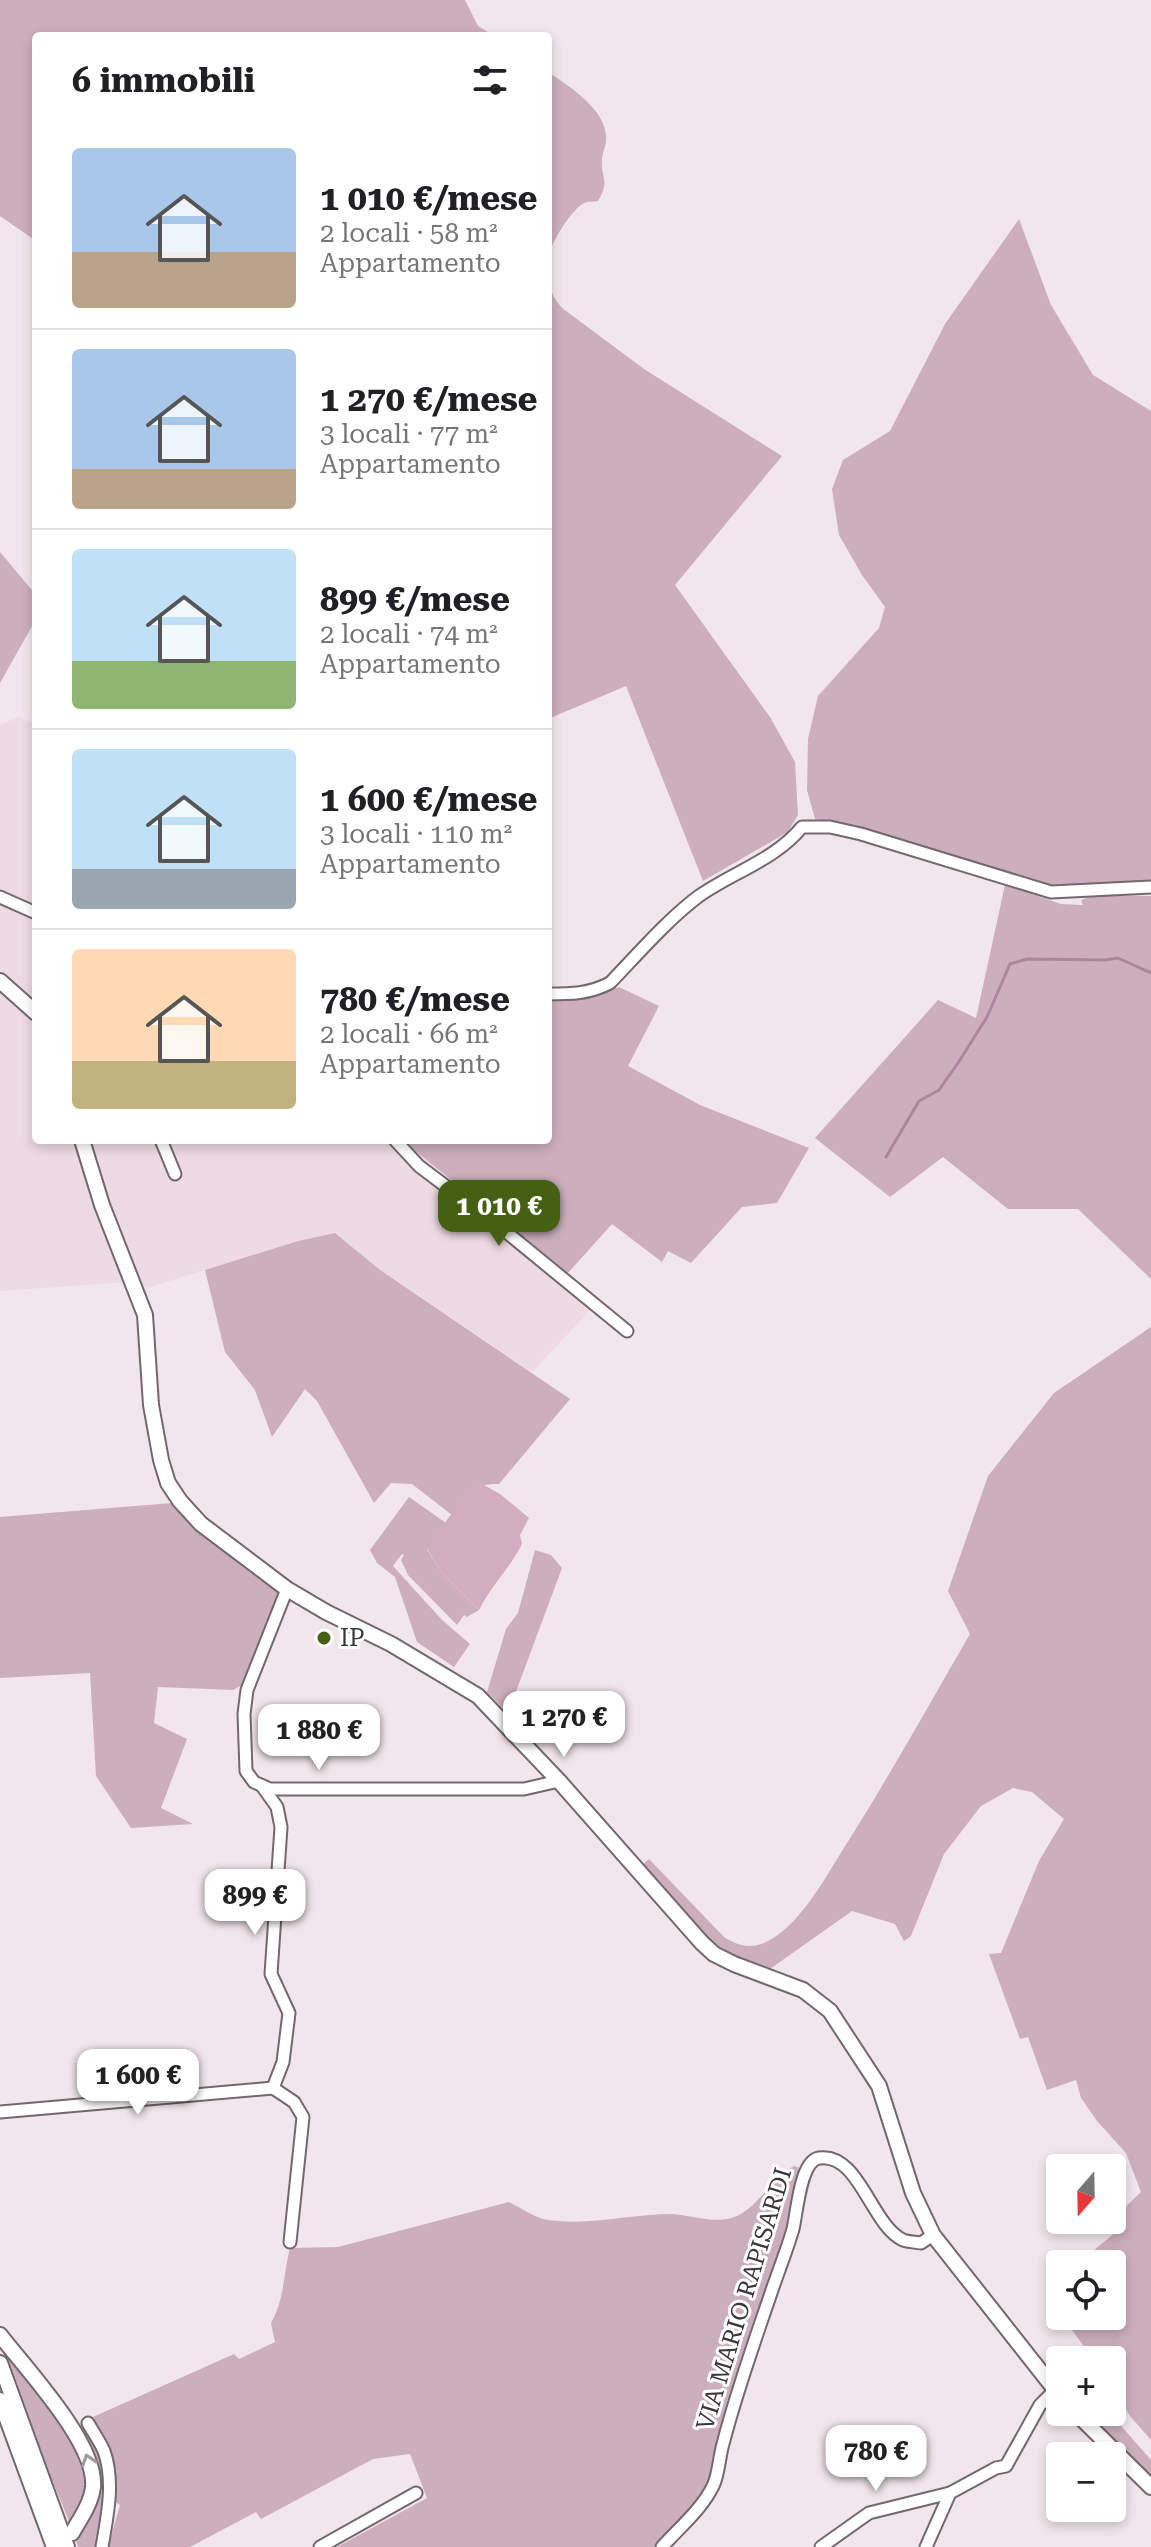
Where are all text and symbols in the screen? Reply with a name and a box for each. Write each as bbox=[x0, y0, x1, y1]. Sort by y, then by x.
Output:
icon: filters bbox=[468, 58, 512, 102]
text: 6 immobili bbox=[72, 60, 255, 100]
text: 1 010 €/mese bbox=[320, 178, 538, 218]
icon: home bbox=[136, 180, 232, 276]
text: 2 locali · 58 m² bbox=[320, 218, 498, 248]
text: Appartamento bbox=[320, 248, 501, 278]
text: 1 270 €/mese bbox=[320, 379, 538, 419]
icon: home bbox=[136, 381, 232, 477]
text: 3 locali · 77 m² bbox=[320, 419, 498, 449]
text: Appartamento bbox=[320, 449, 501, 479]
text: 899 €/mese bbox=[320, 579, 510, 619]
icon: home bbox=[136, 581, 232, 677]
text: 2 locali · 74 m² bbox=[320, 619, 498, 649]
text: Appartamento bbox=[320, 649, 501, 679]
text: 1 600 €/mese bbox=[320, 779, 538, 819]
icon: home bbox=[136, 781, 232, 877]
text: 3 locali · 110 m² bbox=[320, 819, 512, 849]
text: Appartamento bbox=[320, 849, 501, 879]
text: 780 €/mese bbox=[320, 979, 510, 1019]
icon: home bbox=[136, 981, 232, 1077]
text: 2 locali · 66 m² bbox=[320, 1019, 498, 1049]
text: Appartamento bbox=[320, 1049, 501, 1079]
pin: 1 010 € bbox=[425, 1180, 573, 1248]
text: 1 010 € bbox=[456, 1191, 542, 1221]
place label: IP bbox=[340, 1624, 365, 1652]
marker: IP bbox=[315, 1629, 333, 1647]
pin: 1 270 € bbox=[490, 1691, 638, 1759]
text: 1 270 € bbox=[521, 1702, 607, 1732]
pin: 1 880 € bbox=[245, 1704, 393, 1772]
text: 1 880 € bbox=[276, 1715, 362, 1745]
pin: 899 € bbox=[199, 1869, 311, 1937]
text: 899 € bbox=[223, 1880, 287, 1910]
pin: 1 600 € bbox=[64, 2049, 212, 2117]
text: 1 600 € bbox=[95, 2060, 181, 2090]
north arrow bbox=[1046, 2154, 1126, 2234]
map controls bbox=[1046, 2154, 1126, 2522]
street label: VIA MARIO RAPISARDI bbox=[691, 2164, 797, 2434]
button: locate bbox=[1046, 2250, 1126, 2330]
button: + bbox=[1046, 2346, 1126, 2426]
pin: 780 € bbox=[820, 2425, 932, 2493]
text: 780 € bbox=[844, 2436, 908, 2466]
button: − bbox=[1046, 2442, 1126, 2522]
one-way arrow bbox=[81, 2454, 97, 2468]

